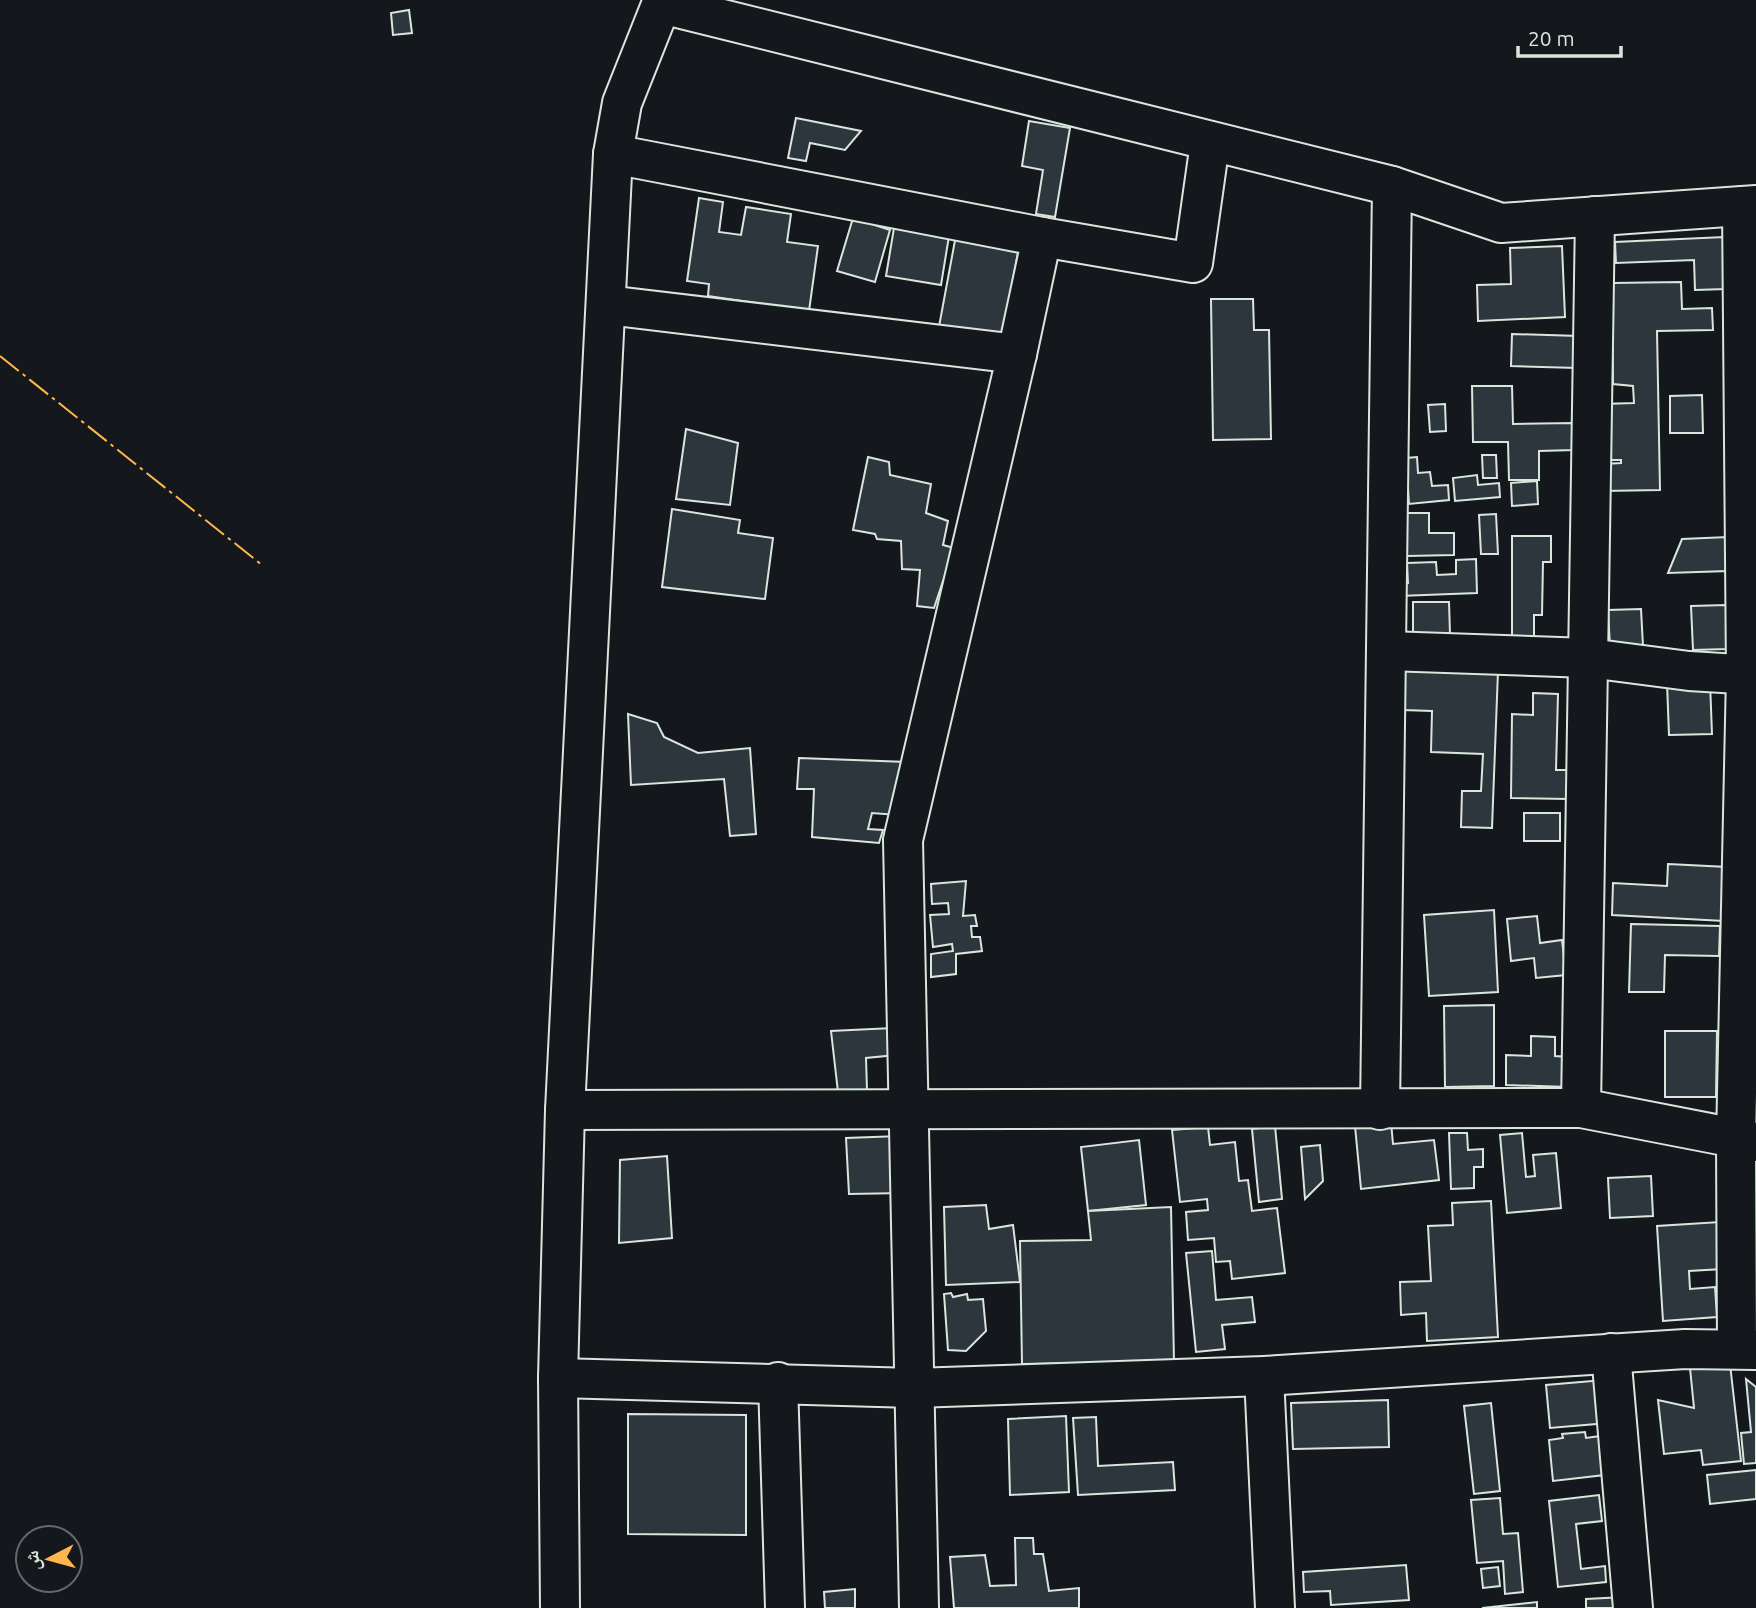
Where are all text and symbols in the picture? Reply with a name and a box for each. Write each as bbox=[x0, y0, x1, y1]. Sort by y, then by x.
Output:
scale bar bbox=[1518, 14, 1621, 58]
text: 20 m bbox=[1528, 26, 1575, 50]
north arrow bbox=[14, 1524, 84, 1594]
text: ش bbox=[20, 1549, 45, 1572]

